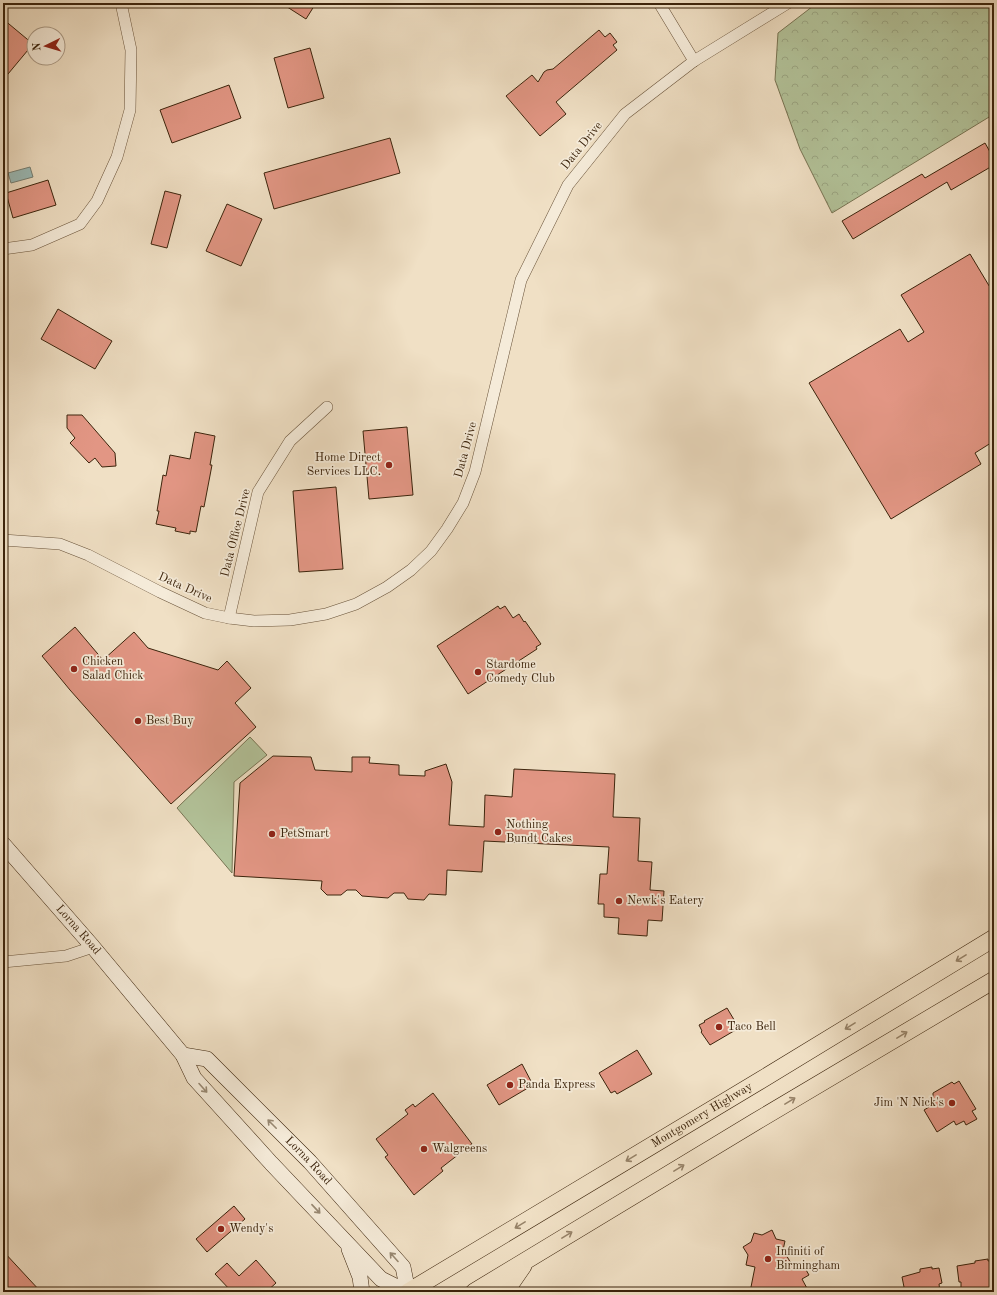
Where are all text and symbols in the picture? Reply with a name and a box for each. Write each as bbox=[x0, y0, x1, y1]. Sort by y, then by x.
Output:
north arrow bbox=[26, 26, 66, 66]
text: N bbox=[32, 41, 43, 51]
street label: Data Drive bbox=[559, 119, 605, 172]
street label: Data Drive bbox=[453, 420, 479, 479]
place label: Home Direct Services LLC. bbox=[307, 452, 381, 478]
marker: Home Direct Services LLC. bbox=[384, 460, 394, 470]
street label: Data Office Drive bbox=[219, 487, 253, 578]
street label: Data Drive bbox=[156, 571, 214, 605]
place label: Chicken Salad Chick bbox=[82, 656, 143, 682]
place label: Stardome Comedy Club bbox=[486, 659, 555, 685]
marker: Chicken Salad Chick bbox=[69, 664, 79, 674]
marker: Stardome Comedy Club bbox=[473, 667, 483, 677]
place label: Best Buy bbox=[146, 715, 194, 727]
marker: Best Buy bbox=[133, 716, 143, 726]
place label: Nothing Bundt Cakes bbox=[506, 819, 572, 845]
marker: Nothing Bundt Cakes bbox=[493, 827, 503, 837]
place label: PetSmart bbox=[280, 828, 329, 840]
marker: PetSmart bbox=[267, 829, 277, 839]
place label: Newk's Eatery bbox=[627, 895, 705, 907]
marker: Newk's Eatery bbox=[614, 896, 624, 906]
street label: Lorna Road bbox=[53, 903, 103, 957]
one-way arrow bbox=[956, 954, 967, 962]
place label: Taco Bell bbox=[727, 1021, 776, 1033]
marker: Taco Bell bbox=[714, 1022, 724, 1032]
one-way arrow bbox=[845, 1022, 856, 1030]
one-way arrow bbox=[896, 1030, 908, 1038]
place label: Panda Express bbox=[518, 1079, 595, 1091]
marker: Panda Express bbox=[505, 1080, 515, 1090]
street label: Montgomery Highway bbox=[649, 1080, 755, 1150]
one-way arrow bbox=[198, 1082, 207, 1092]
one-way arrow bbox=[784, 1097, 796, 1105]
place label: Jim 'N Nick's bbox=[874, 1097, 944, 1109]
marker: Jim 'N Nick's bbox=[947, 1098, 957, 1108]
one-way arrow bbox=[267, 1119, 277, 1129]
street label: Lorna Road bbox=[283, 1135, 334, 1187]
place label: Walgreens bbox=[432, 1143, 487, 1155]
marker: Walgreens bbox=[419, 1144, 429, 1154]
one-way arrow bbox=[625, 1155, 637, 1163]
one-way arrow bbox=[673, 1164, 684, 1172]
one-way arrow bbox=[311, 1204, 320, 1214]
one-way arrow bbox=[514, 1222, 526, 1230]
place label: Wendy's bbox=[229, 1223, 273, 1235]
marker: Wendy's bbox=[216, 1224, 226, 1234]
one-way arrow bbox=[561, 1231, 572, 1239]
place label: Infiniti of Birmingham bbox=[776, 1246, 841, 1272]
one-way arrow bbox=[389, 1252, 399, 1262]
marker: Infiniti of Birmingham bbox=[763, 1254, 773, 1264]

